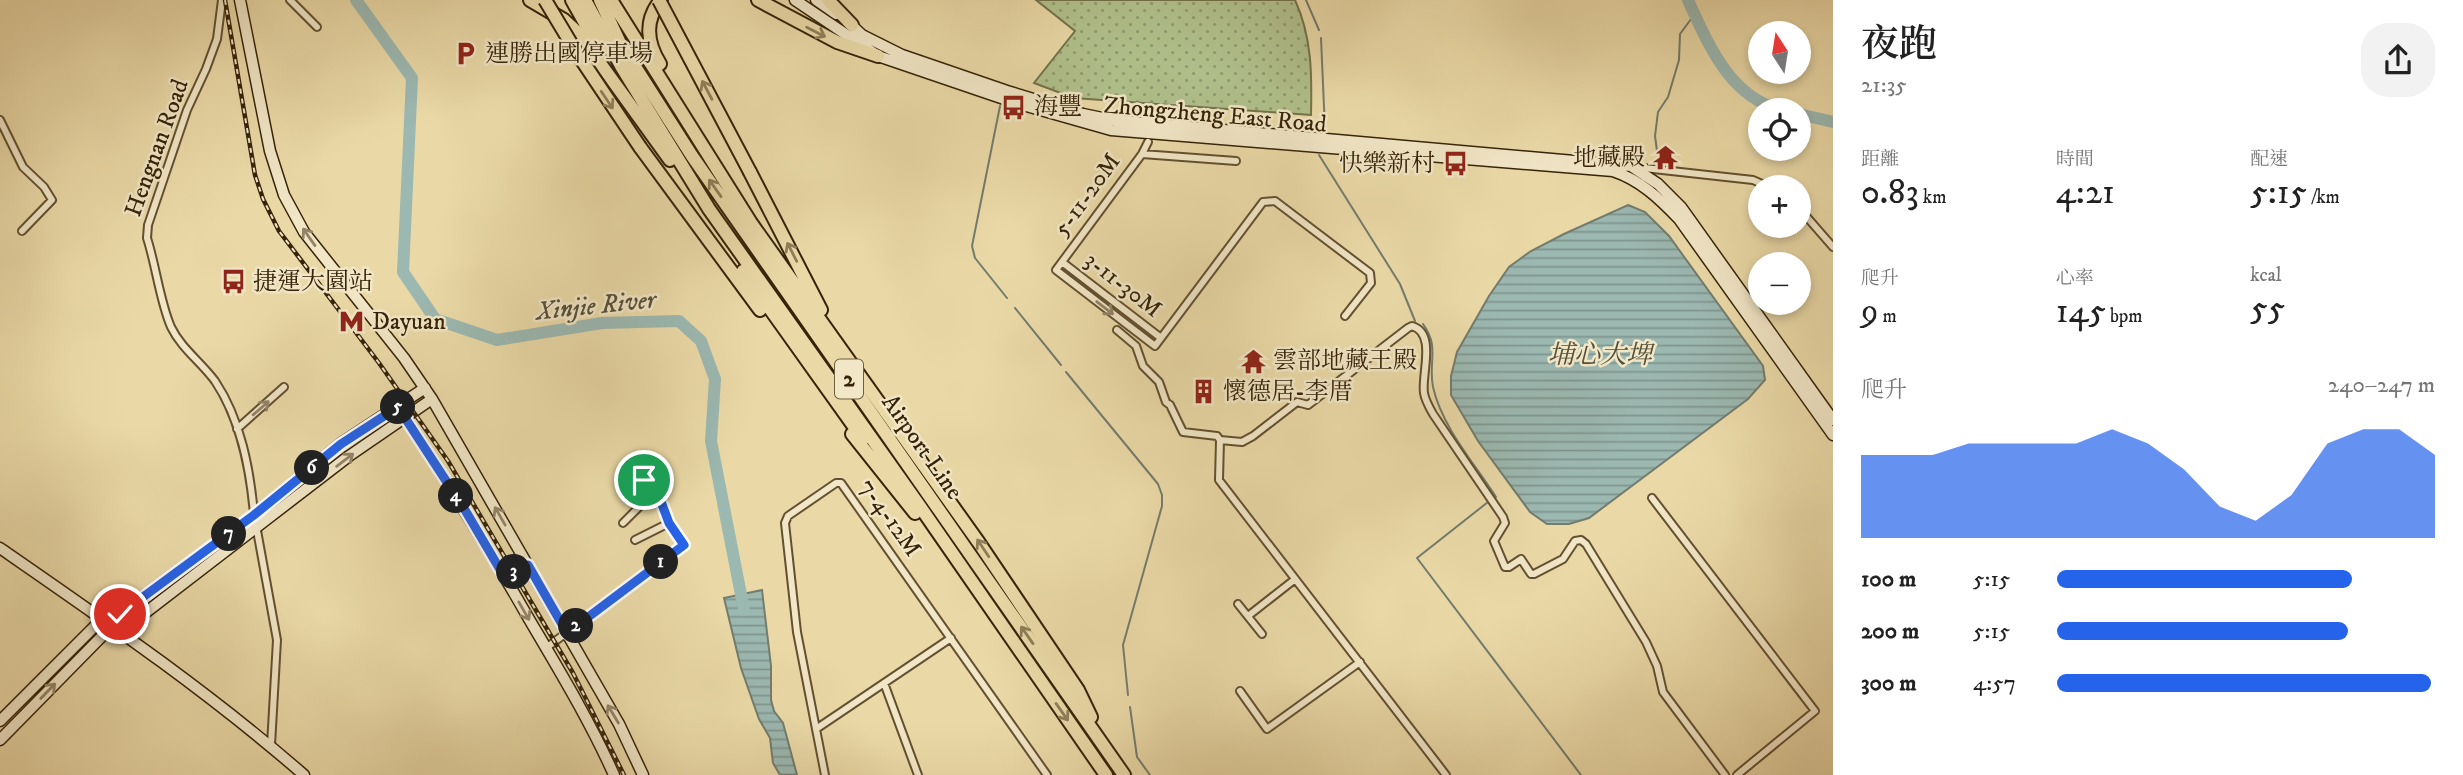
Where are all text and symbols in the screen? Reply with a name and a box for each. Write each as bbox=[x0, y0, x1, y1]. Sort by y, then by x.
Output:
north arrow bbox=[1748, 21, 1811, 84]
map controls bbox=[1748, 21, 1811, 315]
text: 夜跑 bbox=[1861, 21, 1937, 69]
button: share bbox=[2361, 23, 2435, 97]
one-way arrow bbox=[805, 25, 826, 39]
place label: 連勝出國停車場 bbox=[485, 39, 653, 69]
parking icon: 連勝出國停車場 bbox=[451, 40, 479, 68]
text: 21:35 bbox=[1861, 71, 1907, 100]
street label: Hengnan Road bbox=[118, 75, 196, 221]
one-way arrow bbox=[700, 80, 713, 101]
one-way arrow bbox=[601, 89, 615, 109]
street label: Zhongzheng East Road bbox=[1102, 90, 1328, 140]
place label: 海豐 bbox=[1034, 92, 1082, 122]
bus stop icon: 海豐 bbox=[1000, 93, 1028, 121]
button: locate bbox=[1748, 98, 1811, 161]
place label: 地藏殿 bbox=[1573, 143, 1645, 173]
temple icon: 地藏殿 bbox=[1651, 144, 1679, 172]
street label: 5-11-20M bbox=[1047, 147, 1127, 243]
text: 距離 bbox=[1861, 148, 1899, 171]
text: 時間 bbox=[2056, 148, 2094, 171]
text: 配速 bbox=[2250, 148, 2288, 171]
place label: 快樂新村 bbox=[1339, 149, 1435, 179]
bus stop icon: 快樂新村 bbox=[1441, 150, 1469, 178]
text: 0.83 bbox=[1861, 171, 1919, 215]
text: 4:21 bbox=[2056, 171, 2115, 215]
text: 5:15 bbox=[2250, 171, 2307, 215]
button: + bbox=[1748, 175, 1811, 238]
one-way arrow bbox=[708, 179, 722, 198]
text: km bbox=[1919, 186, 1946, 209]
text: /km bbox=[2307, 186, 2340, 209]
one-way arrow bbox=[302, 228, 316, 247]
one-way arrow bbox=[784, 242, 798, 263]
street label: 3-11-30M bbox=[1078, 246, 1168, 324]
button: − bbox=[1748, 252, 1811, 315]
text: kcal bbox=[2250, 264, 2282, 287]
place label: 捷運大園站 bbox=[253, 267, 373, 297]
text: 爬升 bbox=[1861, 267, 1899, 290]
text: 心率 bbox=[2056, 267, 2094, 290]
bus stop icon: 捷運大園站 bbox=[219, 268, 247, 296]
water label: Xinjie River bbox=[533, 283, 659, 329]
text: 55 bbox=[2250, 287, 2285, 331]
text: 9 bbox=[1861, 290, 1878, 334]
text: 145 bbox=[2056, 290, 2106, 334]
one-way arrow bbox=[1096, 301, 1114, 316]
text: m bbox=[1878, 305, 1897, 328]
text: bpm bbox=[2106, 305, 2143, 328]
place label: Dayuan bbox=[372, 307, 446, 337]
metro station icon: Dayuan bbox=[338, 308, 366, 336]
water label: 埔心大埤 bbox=[1548, 339, 1655, 372]
place label: 雲部地藏王殿 bbox=[1273, 346, 1417, 376]
temple icon: 雲部地藏王殿 bbox=[1239, 347, 1267, 375]
road number: 2 bbox=[835, 360, 863, 398]
text: 240–247 m bbox=[2328, 371, 2435, 400]
text: 爬升 bbox=[1861, 376, 1907, 405]
place label: 懷德居-李厝 bbox=[1223, 377, 1353, 407]
building icon: 懷德居-李厝 bbox=[1189, 378, 1217, 406]
street label: Airport Line bbox=[875, 389, 969, 505]
pin: 5 bbox=[380, 390, 416, 424]
text: 5 bbox=[393, 395, 402, 418]
one-way arrow bbox=[251, 400, 269, 416]
pin: 6 bbox=[294, 450, 330, 486]
pin bbox=[614, 450, 674, 510]
one-way arrow bbox=[335, 452, 354, 467]
text: 6 bbox=[307, 456, 316, 479]
icon: arrive bbox=[625, 461, 663, 499]
street label: 7-4-12M bbox=[852, 473, 928, 563]
pin: 4 bbox=[438, 478, 474, 514]
text: 4 bbox=[450, 484, 461, 507]
one-way arrow bbox=[493, 506, 506, 527]
pin: 7 bbox=[212, 516, 246, 552]
text: 7 bbox=[223, 522, 234, 545]
one-way arrow bbox=[975, 539, 989, 559]
pin: 1 bbox=[644, 544, 678, 580]
text: 1 bbox=[657, 550, 664, 573]
pin: 3 bbox=[496, 554, 532, 590]
text: 3 bbox=[510, 560, 517, 583]
text: 100 m bbox=[1861, 565, 1916, 594]
text: 5:15 bbox=[1973, 565, 2010, 594]
pin bbox=[90, 584, 150, 644]
icon: check bbox=[101, 595, 139, 633]
one-way arrow bbox=[518, 600, 532, 620]
pin: 2 bbox=[558, 608, 594, 644]
text: 2 bbox=[571, 614, 580, 637]
text: 200 m bbox=[1861, 617, 1919, 646]
text: 5:15 bbox=[1973, 617, 2010, 646]
one-way arrow bbox=[1020, 626, 1034, 646]
text: 300 m bbox=[1861, 669, 1917, 698]
text: 4:57 bbox=[1973, 669, 2016, 698]
one-way arrow bbox=[39, 683, 56, 700]
one-way arrow bbox=[1055, 701, 1069, 721]
one-way arrow bbox=[606, 704, 620, 724]

